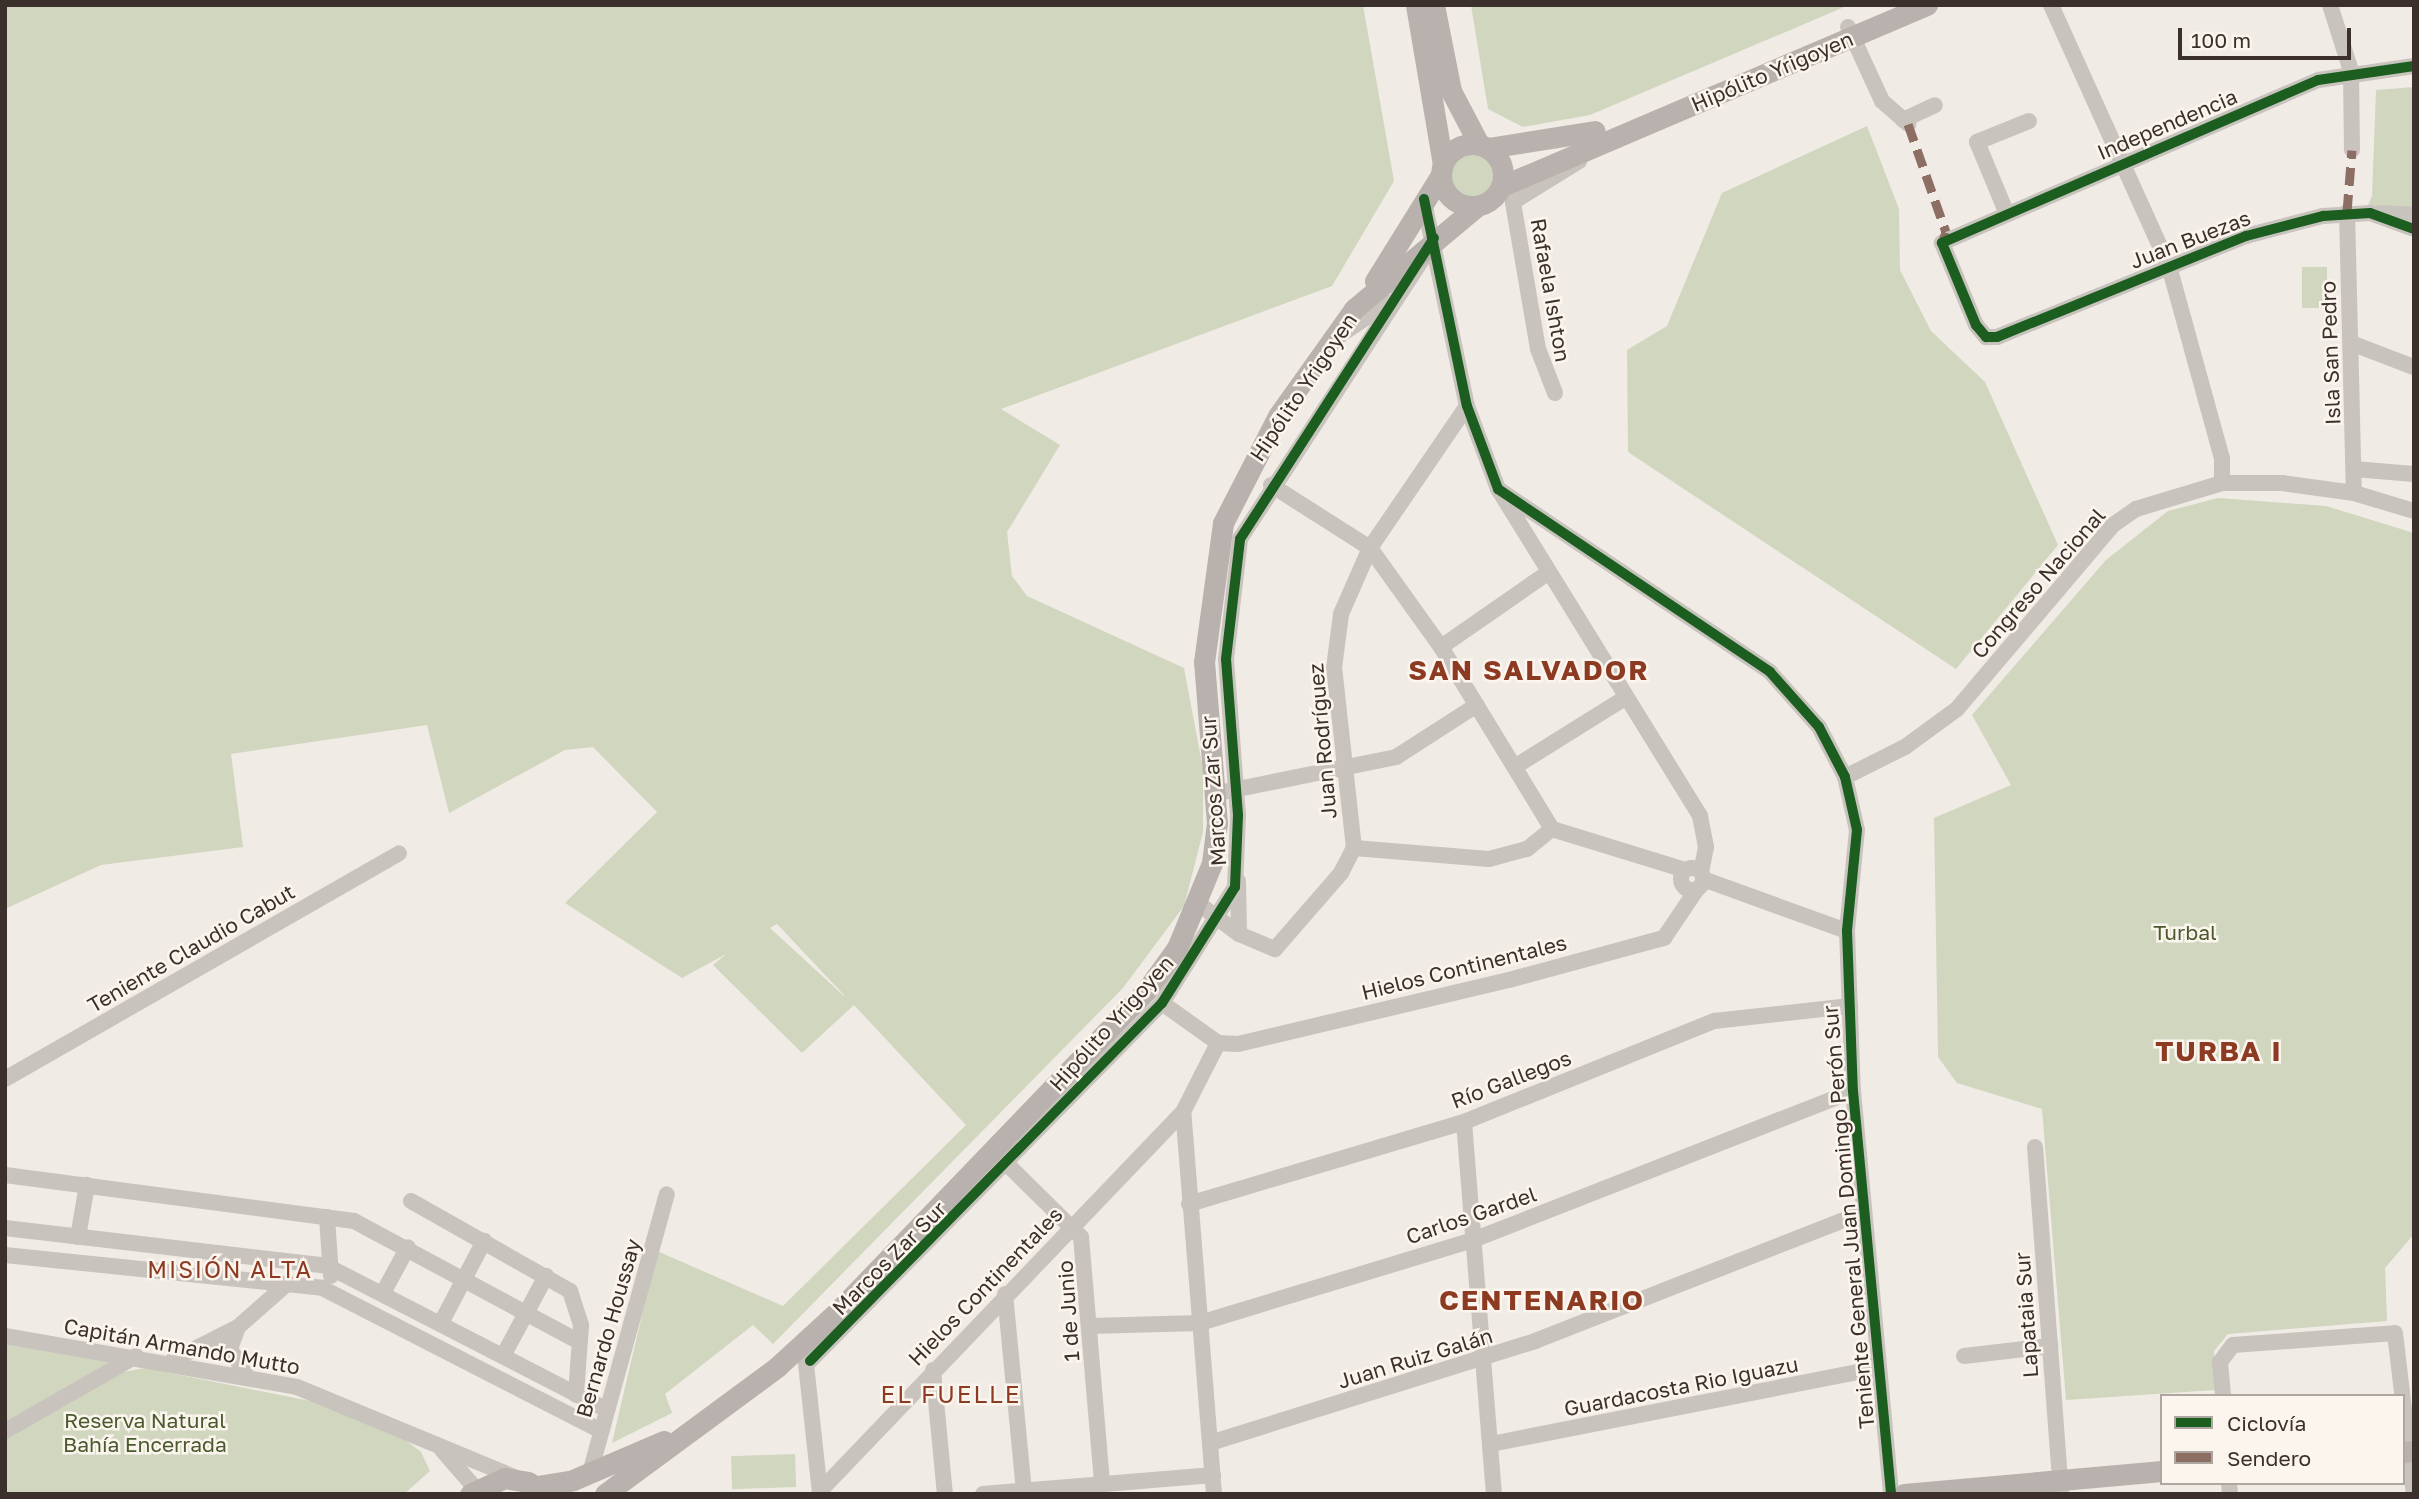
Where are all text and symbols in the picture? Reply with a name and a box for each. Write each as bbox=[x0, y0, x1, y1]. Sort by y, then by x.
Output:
scale bar bbox=[2181, 14, 2354, 58]
street label: Hipólito Yrigoyen bbox=[1687, 26, 1857, 116]
text: 100 m bbox=[2191, 27, 2251, 53]
street label: Independencia bbox=[2093, 83, 2241, 165]
street label: Juan Buezas bbox=[2126, 204, 2254, 274]
street label: Rafaela Ishton bbox=[1526, 216, 1576, 364]
street label: Isla San Pedro bbox=[2315, 280, 2345, 426]
street label: Hipólito Yrigoyen bbox=[1244, 308, 1362, 466]
street label: Congreso Nacional bbox=[1966, 503, 2110, 663]
district label: SAN SALVADOR bbox=[1410, 653, 1648, 687]
street label: Juan Rodríguez bbox=[1303, 662, 1341, 820]
street label: Marcos Zar Sur bbox=[1195, 715, 1231, 867]
street label: Teniente Claudio Cabut bbox=[83, 878, 299, 1018]
park label: Turbal bbox=[2153, 919, 2217, 945]
street label: Hielos Continentales bbox=[1359, 929, 1569, 1005]
street label: Hipólito Yrigoyen bbox=[1044, 950, 1178, 1096]
street label: Teniente General Juan Domingo Perón Sur bbox=[1817, 1004, 1879, 1430]
district label: TURBA I bbox=[2156, 1034, 2282, 1068]
street label: Río Gallegos bbox=[1447, 1045, 1575, 1113]
street label: Carlos Gardel bbox=[1402, 1181, 1540, 1249]
street label: Marcos Zar Sur bbox=[827, 1196, 951, 1320]
street label: Hielos Continentales bbox=[903, 1201, 1067, 1371]
street label: Bernardo Houssay bbox=[570, 1236, 646, 1420]
street label: Lapataia Sur bbox=[2009, 1251, 2043, 1379]
district label: MISIÓN ALTA bbox=[149, 1255, 311, 1283]
street label: 1 de Junio bbox=[1052, 1260, 1084, 1362]
district label: CENTENARIO bbox=[1440, 1283, 1644, 1317]
street label: Capitán Armando Mutto bbox=[62, 1313, 302, 1379]
street label: Juan Ruiz Galán bbox=[1334, 1322, 1496, 1394]
street label: Guardacosta Rio Iguazu bbox=[1562, 1351, 1800, 1421]
district label: EL FUELLE bbox=[882, 1380, 1020, 1408]
legend bbox=[2160, 1394, 2405, 1485]
park label: Reserva Natural Bahía Encerrada bbox=[63, 1407, 227, 1457]
text: Ciclovía bbox=[2227, 1410, 2306, 1436]
text: Sendero bbox=[2227, 1445, 2311, 1471]

